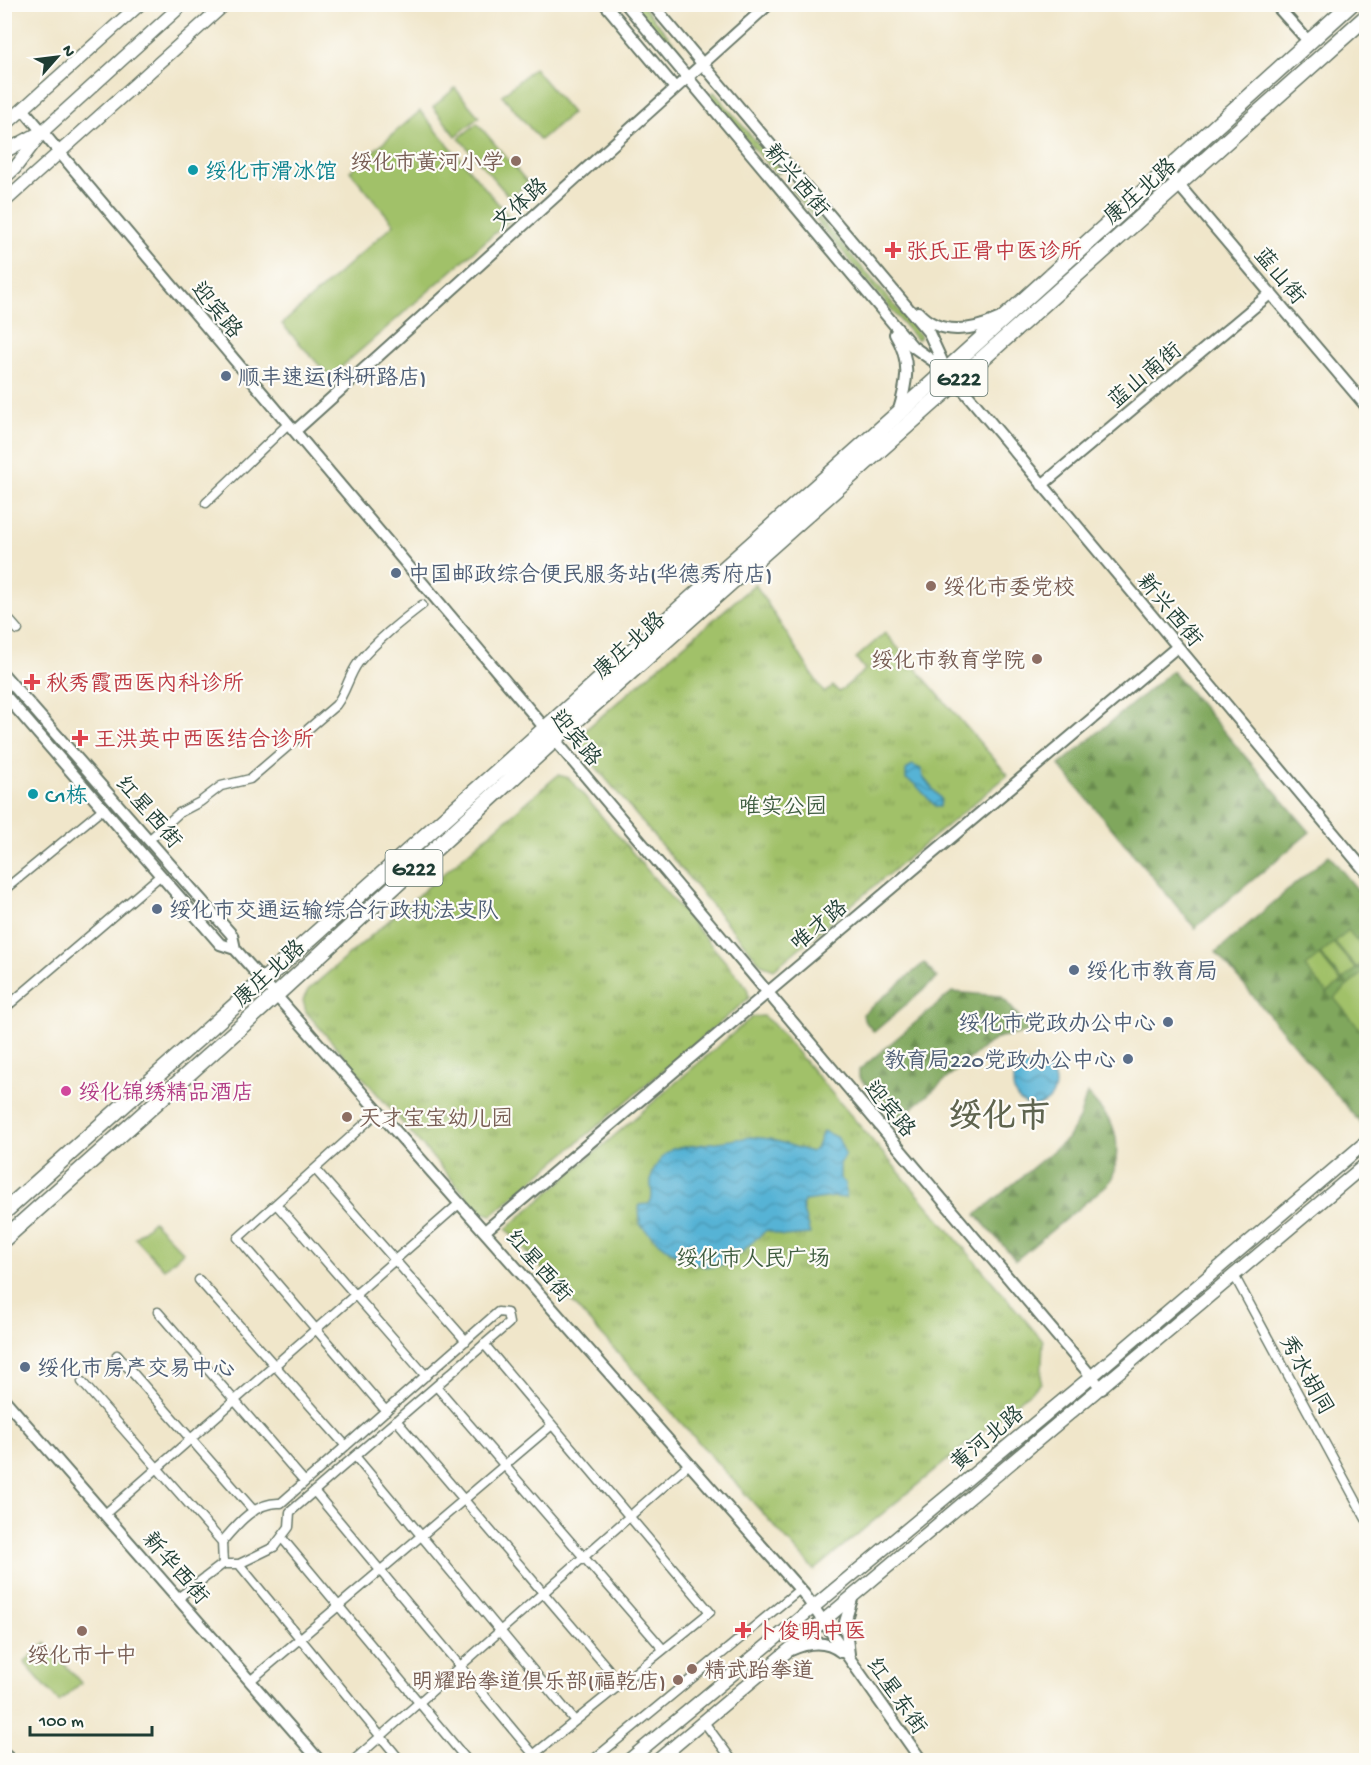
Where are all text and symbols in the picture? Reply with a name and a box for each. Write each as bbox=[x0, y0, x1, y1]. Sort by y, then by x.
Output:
north arrow bbox=[27, 27, 87, 87]
text: N bbox=[56, 43, 78, 61]
street label: 新兴西街 bbox=[757, 139, 834, 224]
place label: 绥化市黄河小学 bbox=[350, 151, 504, 178]
street label: 康庄北路 bbox=[1099, 153, 1183, 232]
marker: 绥化市黄河小学 bbox=[509, 154, 523, 168]
place label: 绥化市滑冰馆 bbox=[205, 160, 337, 187]
marker: 绥化市滑冰馆 bbox=[186, 163, 200, 177]
street label: 文体路 bbox=[487, 173, 555, 238]
place label: 张氏正骨中医诊所 bbox=[906, 239, 1082, 267]
marker: 张氏正骨中医诊所 bbox=[884, 241, 902, 259]
street label: 蓝山街 bbox=[1247, 243, 1310, 311]
street label: 迎宾路 bbox=[184, 277, 248, 345]
street label: 蓝山南街 bbox=[1103, 337, 1189, 415]
road number: G222 bbox=[930, 360, 988, 396]
place label: 顺丰速运(科研路店) bbox=[238, 365, 426, 393]
marker: 顺丰速运(科研路店) bbox=[219, 369, 233, 383]
place label: 中国邮政综合便民服务站(华德秀府店) bbox=[408, 562, 772, 590]
marker: 中国邮政综合便民服务站(华德秀府店) bbox=[389, 566, 403, 580]
street label: 新兴西街 bbox=[1130, 569, 1207, 654]
place label: 绥化市委党校 bbox=[943, 575, 1075, 603]
marker: 绥化市委党校 bbox=[924, 579, 938, 593]
street label: 康庄北路 bbox=[588, 606, 672, 686]
place label: 绥化市教育学院 bbox=[871, 649, 1025, 676]
marker: 绥化市教育学院 bbox=[1030, 652, 1044, 666]
place label: 秋秀霞西医内科诊所 bbox=[46, 672, 244, 699]
marker: 秋秀霞西医内科诊所 bbox=[23, 673, 41, 691]
street label: 迎宾路 bbox=[543, 705, 607, 773]
place label: 王洪英中西医结合诊所 bbox=[94, 727, 314, 755]
marker: 王洪英中西医结合诊所 bbox=[71, 729, 89, 747]
street label: 红星西街 bbox=[108, 771, 186, 855]
place label: C1栋 bbox=[45, 784, 88, 811]
marker: C1栋 bbox=[26, 787, 40, 801]
park label: 唯实公园 bbox=[739, 794, 827, 822]
road number: G222 bbox=[386, 850, 442, 886]
street label: 唯才路 bbox=[786, 894, 854, 958]
place label: 绥化市交通运输综合行政执法支队 bbox=[169, 898, 499, 926]
marker: 绥化市交通运输综合行政执法支队 bbox=[150, 902, 164, 916]
street label: 康庄北路 bbox=[228, 934, 312, 1014]
place label: 绥化市教育局 bbox=[1086, 960, 1218, 987]
marker: 绥化市教育局 bbox=[1067, 963, 1081, 977]
place label: 绥化市党政办公中心 bbox=[958, 1011, 1156, 1039]
marker: 绥化市党政办公中心 bbox=[1161, 1015, 1175, 1029]
place label: 教育局220党政办公中心 bbox=[884, 1048, 1116, 1076]
marker: 教育局220党政办公中心 bbox=[1121, 1052, 1135, 1066]
street label: 迎宾路 bbox=[857, 1076, 921, 1144]
place label: 绥化锦绣精品酒店 bbox=[78, 1080, 254, 1108]
marker: 绥化锦绣精品酒店 bbox=[59, 1084, 73, 1098]
district label: 绥化市 bbox=[948, 1098, 1050, 1140]
place label: 天才宝宝幼儿园 bbox=[359, 1107, 513, 1134]
marker: 天才宝宝幼儿园 bbox=[340, 1110, 354, 1124]
street label: 红星西街 bbox=[498, 1225, 576, 1309]
park label: 绥化市人民广场 bbox=[676, 1247, 830, 1274]
street label: 秀水胡同 bbox=[1272, 1331, 1338, 1421]
place label: 绥化市房产交易中心 bbox=[37, 1356, 235, 1384]
marker: 绥化市房产交易中心 bbox=[18, 1360, 32, 1374]
street label: 黄河北路 bbox=[945, 1400, 1031, 1478]
street label: 新华西街 bbox=[135, 1527, 213, 1611]
place label: 卜俊明中医 bbox=[756, 1619, 866, 1647]
marker: 卜俊明中医 bbox=[734, 1621, 752, 1639]
marker: 绥化市十中 bbox=[75, 1624, 89, 1638]
place label: 绥化市十中 bbox=[27, 1643, 137, 1671]
street label: 红星东街 bbox=[859, 1653, 931, 1741]
place label: 精武跆拳道 bbox=[704, 1659, 814, 1686]
marker: 精武跆拳道 bbox=[685, 1662, 699, 1676]
place label: 明耀跆拳道俱乐部(福乾店) bbox=[412, 1670, 666, 1697]
marker: 明耀跆拳道俱乐部(福乾店) bbox=[671, 1673, 685, 1687]
scale bar bbox=[30, 1699, 152, 1737]
text: 100 m bbox=[38, 1712, 84, 1733]

